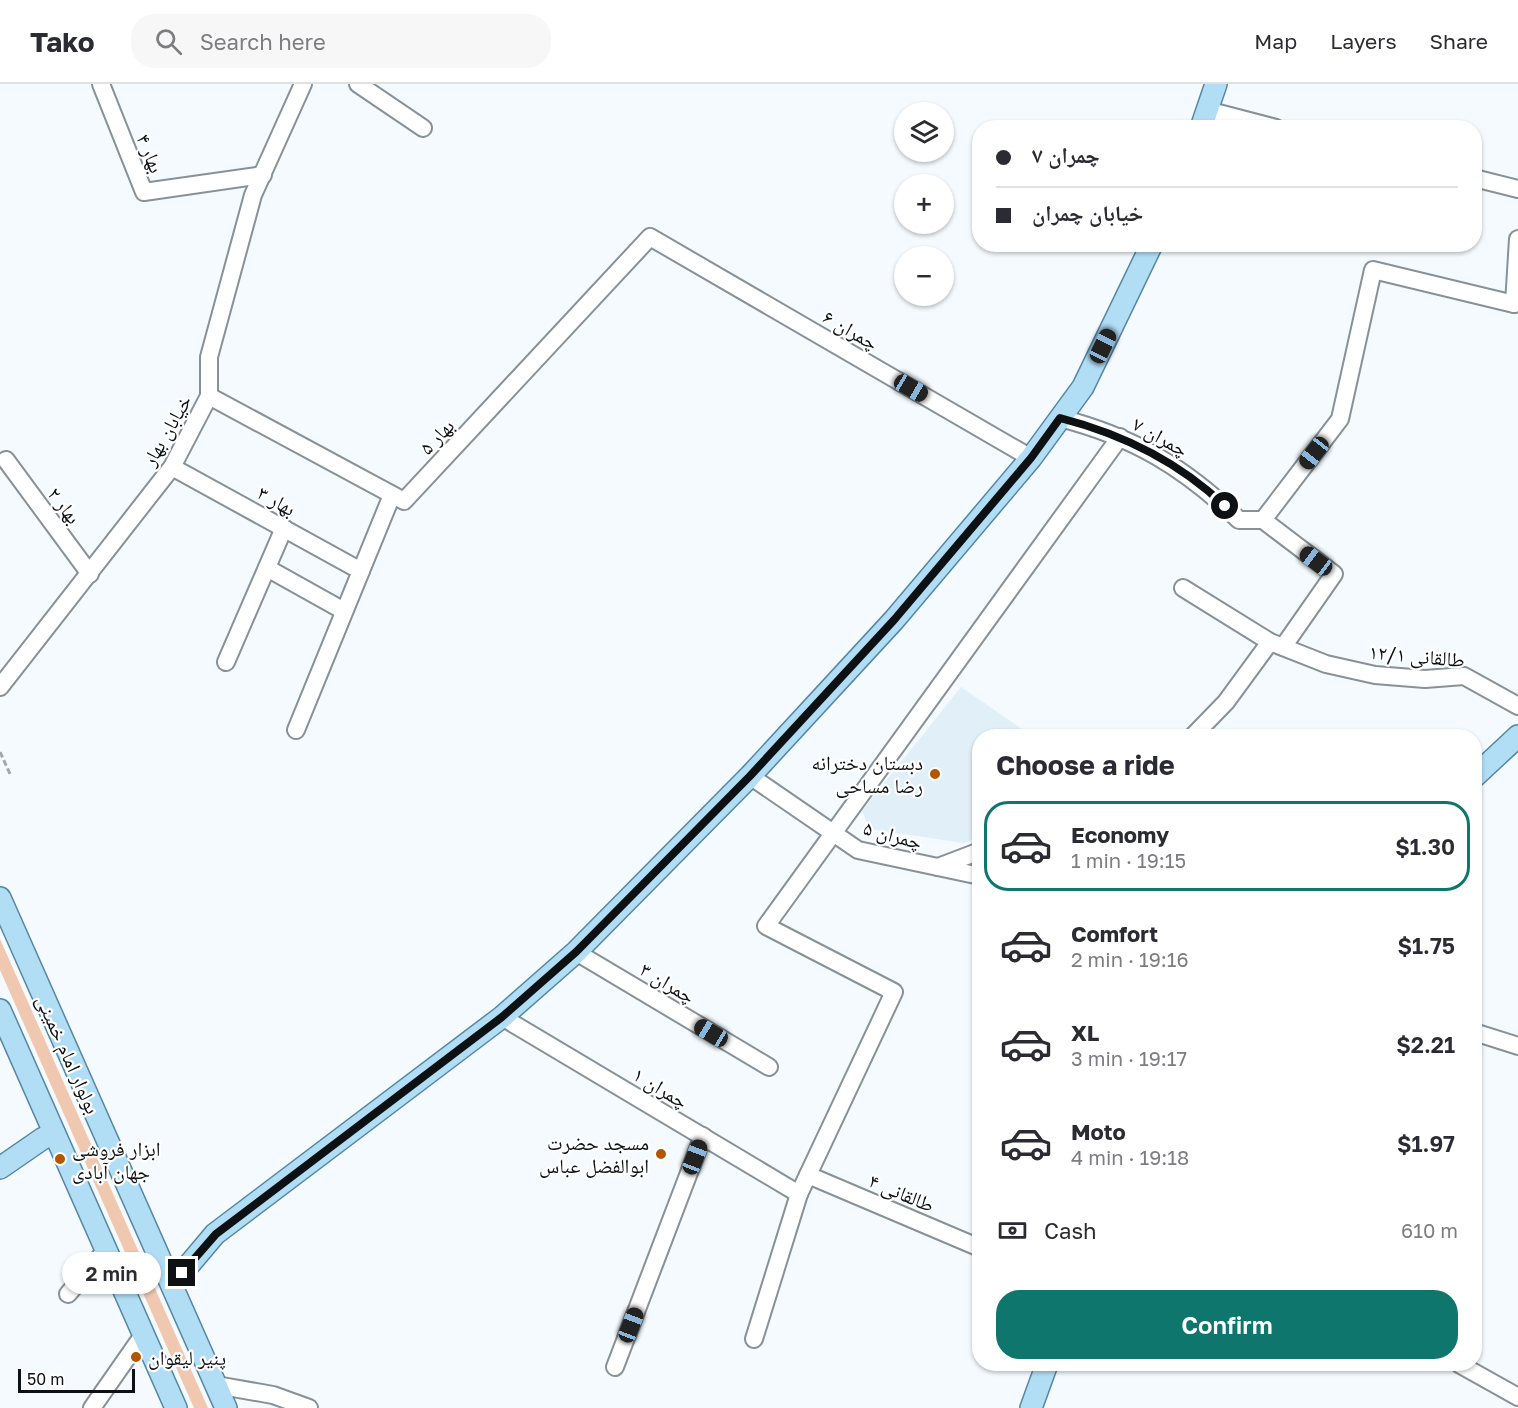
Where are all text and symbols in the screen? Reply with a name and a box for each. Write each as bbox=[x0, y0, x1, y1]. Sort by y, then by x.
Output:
search box bbox=[131, 14, 551, 68]
text: Tako bbox=[30, 25, 95, 58]
icon: search bbox=[152, 25, 185, 58]
text: Search here bbox=[200, 28, 326, 55]
text: Map bbox=[1254, 28, 1297, 54]
text: Layers bbox=[1330, 28, 1397, 54]
text: Share bbox=[1430, 28, 1488, 54]
map controls bbox=[894, 102, 954, 306]
button: layers bbox=[894, 102, 954, 162]
street label: بهار ۴ bbox=[131, 130, 170, 176]
text: چمران ۷ bbox=[1032, 141, 1100, 168]
button: + bbox=[894, 174, 954, 234]
text: خیابان چمران bbox=[1032, 199, 1143, 226]
button: − bbox=[894, 246, 954, 306]
street label: چمران ۶ bbox=[819, 304, 883, 355]
car bbox=[1087, 326, 1119, 366]
car bbox=[891, 371, 931, 405]
street label: خیابان بهار bbox=[136, 390, 197, 471]
street label: چمران ۷ bbox=[1129, 411, 1193, 462]
street label: بهار ۵ bbox=[414, 413, 459, 459]
car bbox=[1296, 433, 1332, 473]
street label: بهار ۳ bbox=[253, 480, 300, 521]
street label: بهار ۲ bbox=[43, 482, 87, 529]
route start bbox=[1211, 492, 1238, 519]
car bbox=[1296, 543, 1336, 579]
street label: طالقانی ۱۲/۱ bbox=[1368, 639, 1466, 672]
text: Choose a ride bbox=[996, 749, 1175, 781]
place label: دبستان دخترانه رضا مساحی bbox=[811, 750, 923, 798]
marker: دبستان دخترانه رضا مساحی bbox=[928, 767, 942, 781]
street label: چمران ۵ bbox=[861, 815, 925, 854]
icon: car bbox=[999, 819, 1053, 873]
text: Economy bbox=[1071, 821, 1169, 848]
text: $1.30 bbox=[1395, 833, 1455, 860]
text: 1 min · 19:15 bbox=[1071, 848, 1186, 872]
icon: car bbox=[999, 918, 1053, 972]
text: Comfort bbox=[1071, 920, 1158, 947]
text: $1.75 bbox=[1398, 932, 1455, 959]
text: 2 min · 19:16 bbox=[1071, 947, 1189, 971]
street label: چمران ۳ bbox=[636, 956, 700, 1009]
street label: بولوار امام خمینی bbox=[29, 991, 106, 1118]
car bbox=[691, 1016, 731, 1050]
icon: car bbox=[999, 1017, 1053, 1071]
text: XL bbox=[1071, 1019, 1099, 1046]
text: $2.21 bbox=[1396, 1031, 1455, 1058]
text: 3 min · 19:17 bbox=[1071, 1046, 1187, 1070]
street label: چمران ۱ bbox=[629, 1061, 693, 1114]
icon: car bbox=[999, 1116, 1053, 1170]
text: Moto bbox=[1071, 1118, 1126, 1145]
place label: مسجد حضرت ابوالفضل عباس bbox=[539, 1130, 649, 1178]
text: $1.97 bbox=[1397, 1130, 1455, 1157]
place label: ابزار فروشی جهان آبادی bbox=[72, 1136, 161, 1184]
car bbox=[680, 1137, 710, 1177]
text: 4 min · 19:18 bbox=[1071, 1145, 1189, 1169]
marker: مسجد حضرت ابوالفضل عباس bbox=[654, 1147, 668, 1161]
marker: ابزار فروشی جهان آبادی bbox=[53, 1152, 67, 1166]
street label: طالقانی ۴ bbox=[865, 1168, 938, 1217]
icon: cash bbox=[996, 1214, 1029, 1247]
text: Cash bbox=[1044, 1217, 1097, 1244]
text: 610 m bbox=[1401, 1218, 1458, 1242]
callout: 2 min bbox=[62, 1252, 161, 1294]
route end bbox=[168, 1259, 195, 1286]
text: 2 min bbox=[86, 1261, 138, 1285]
button: Confirm bbox=[996, 1290, 1458, 1359]
car bbox=[616, 1305, 646, 1345]
place label: پنیر لیقوان bbox=[148, 1345, 226, 1370]
marker: پنیر لیقوان bbox=[129, 1350, 143, 1364]
scale bar bbox=[18, 1366, 135, 1394]
text: 50 m bbox=[27, 1369, 64, 1389]

